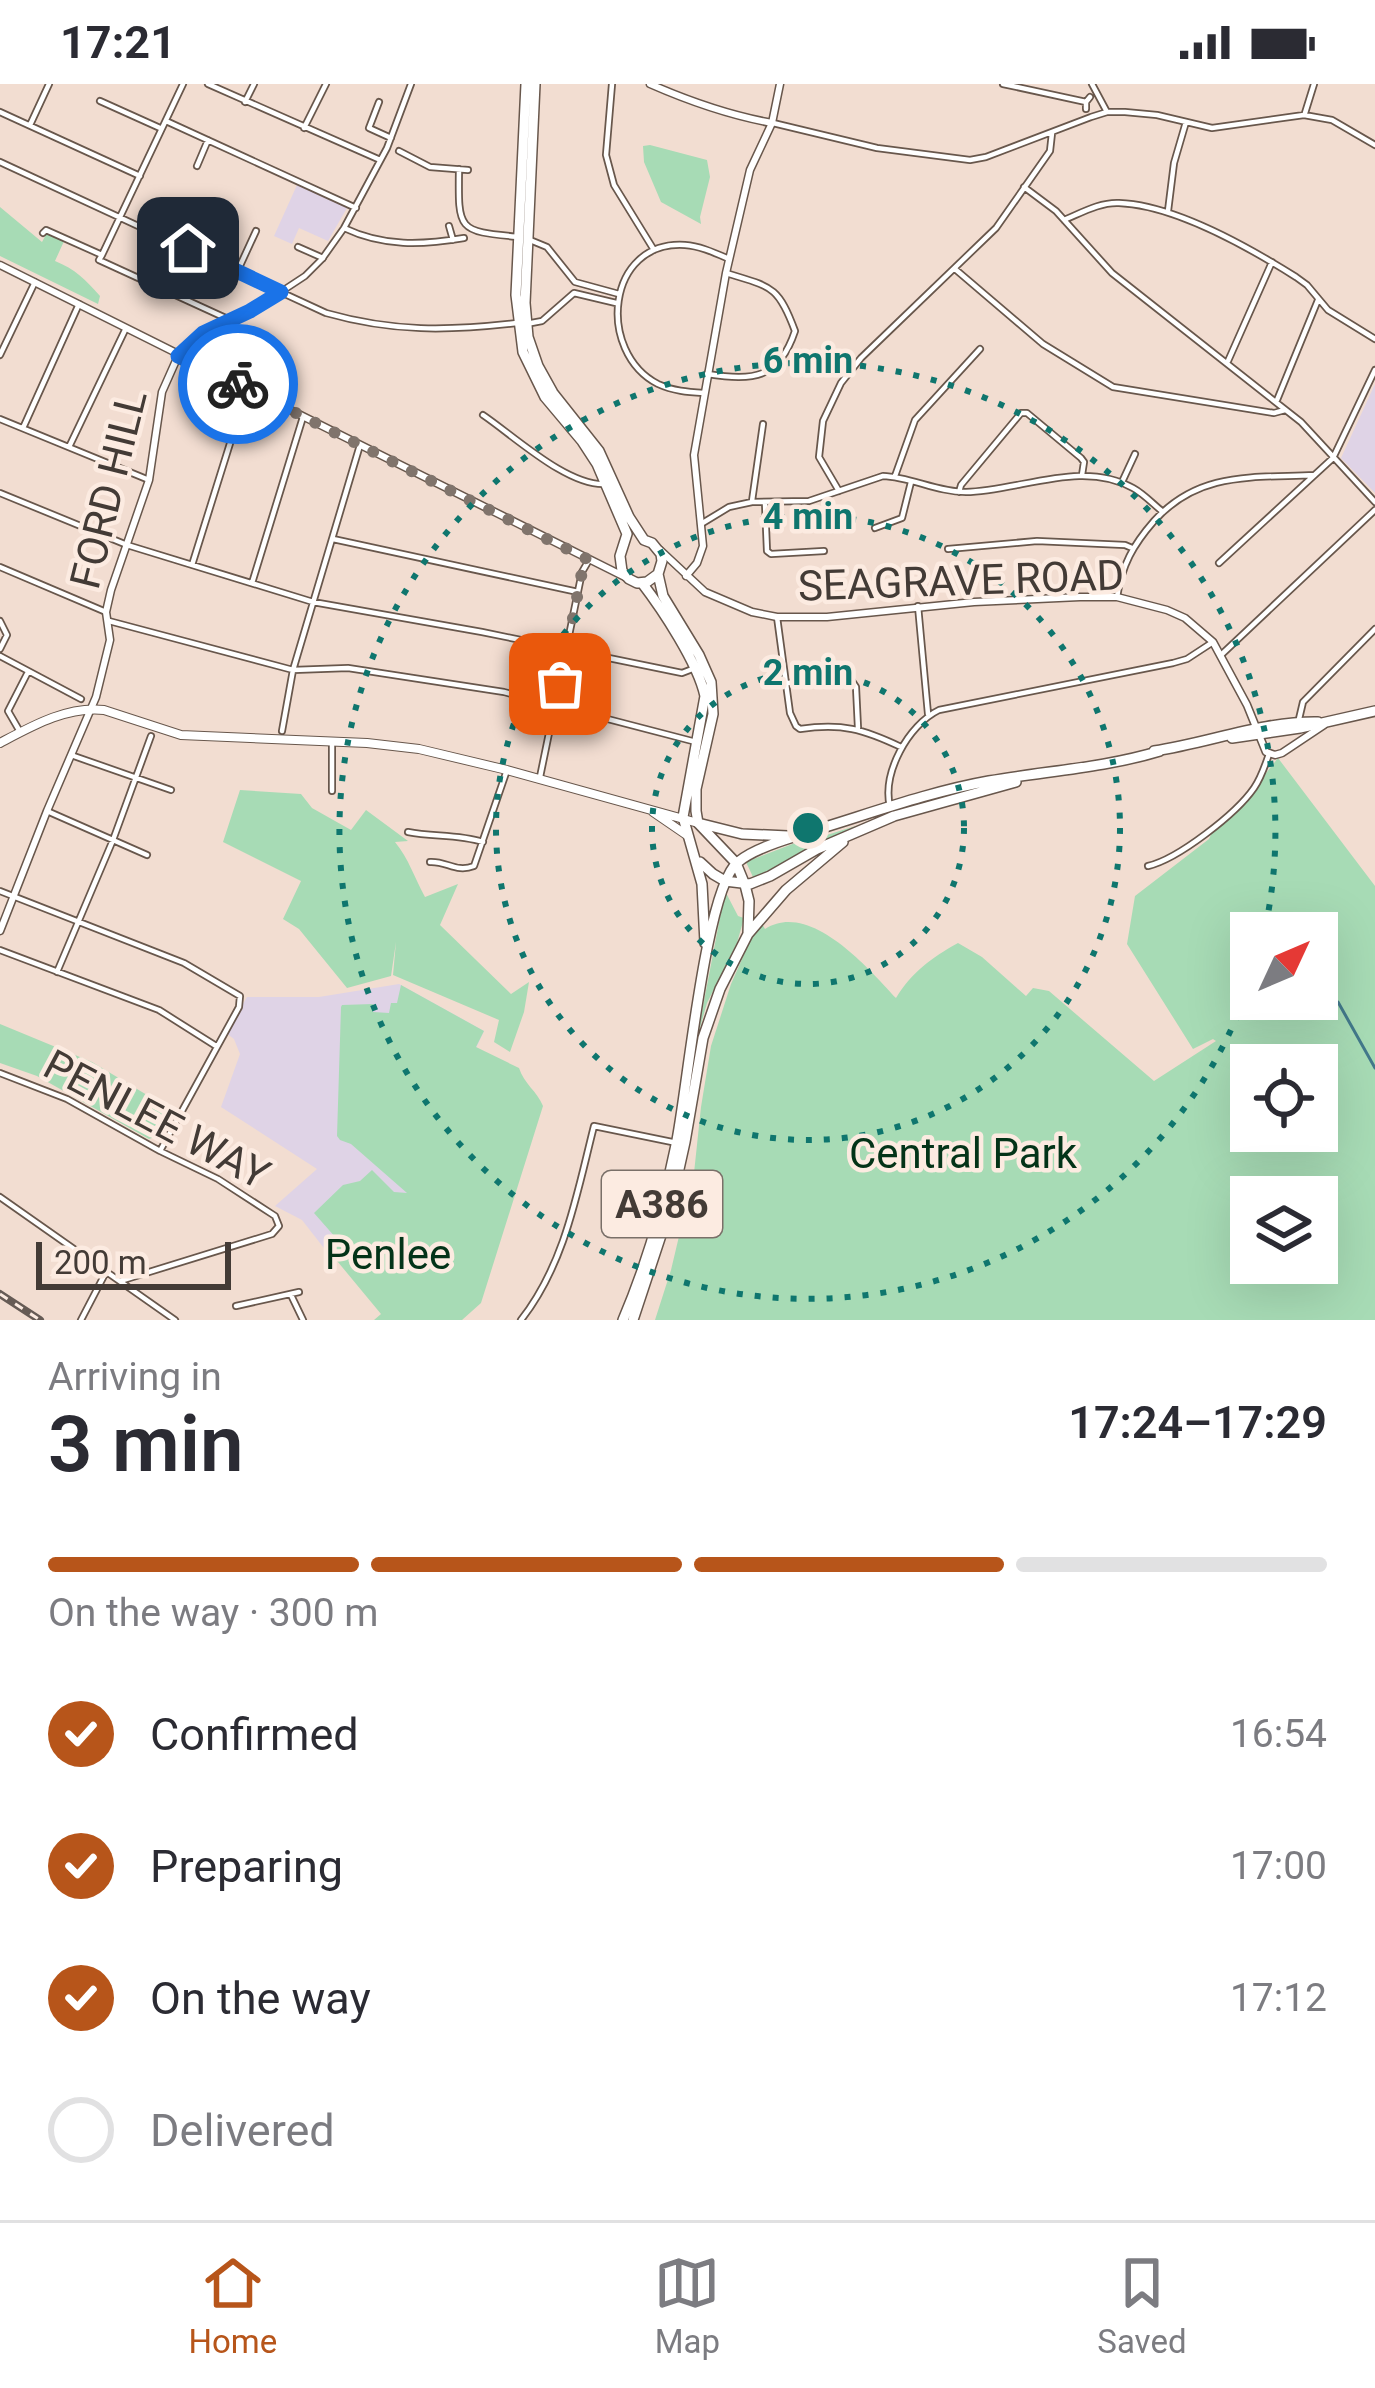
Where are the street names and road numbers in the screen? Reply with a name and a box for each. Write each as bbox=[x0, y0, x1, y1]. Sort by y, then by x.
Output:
street label: FORD HILL bbox=[60, 385, 157, 593]
street label: SEAGRAVE ROAD bbox=[797, 550, 1125, 611]
street label: PENLEE WAY bbox=[36, 1040, 278, 1199]
road number: A386 bbox=[602, 1171, 722, 1237]

